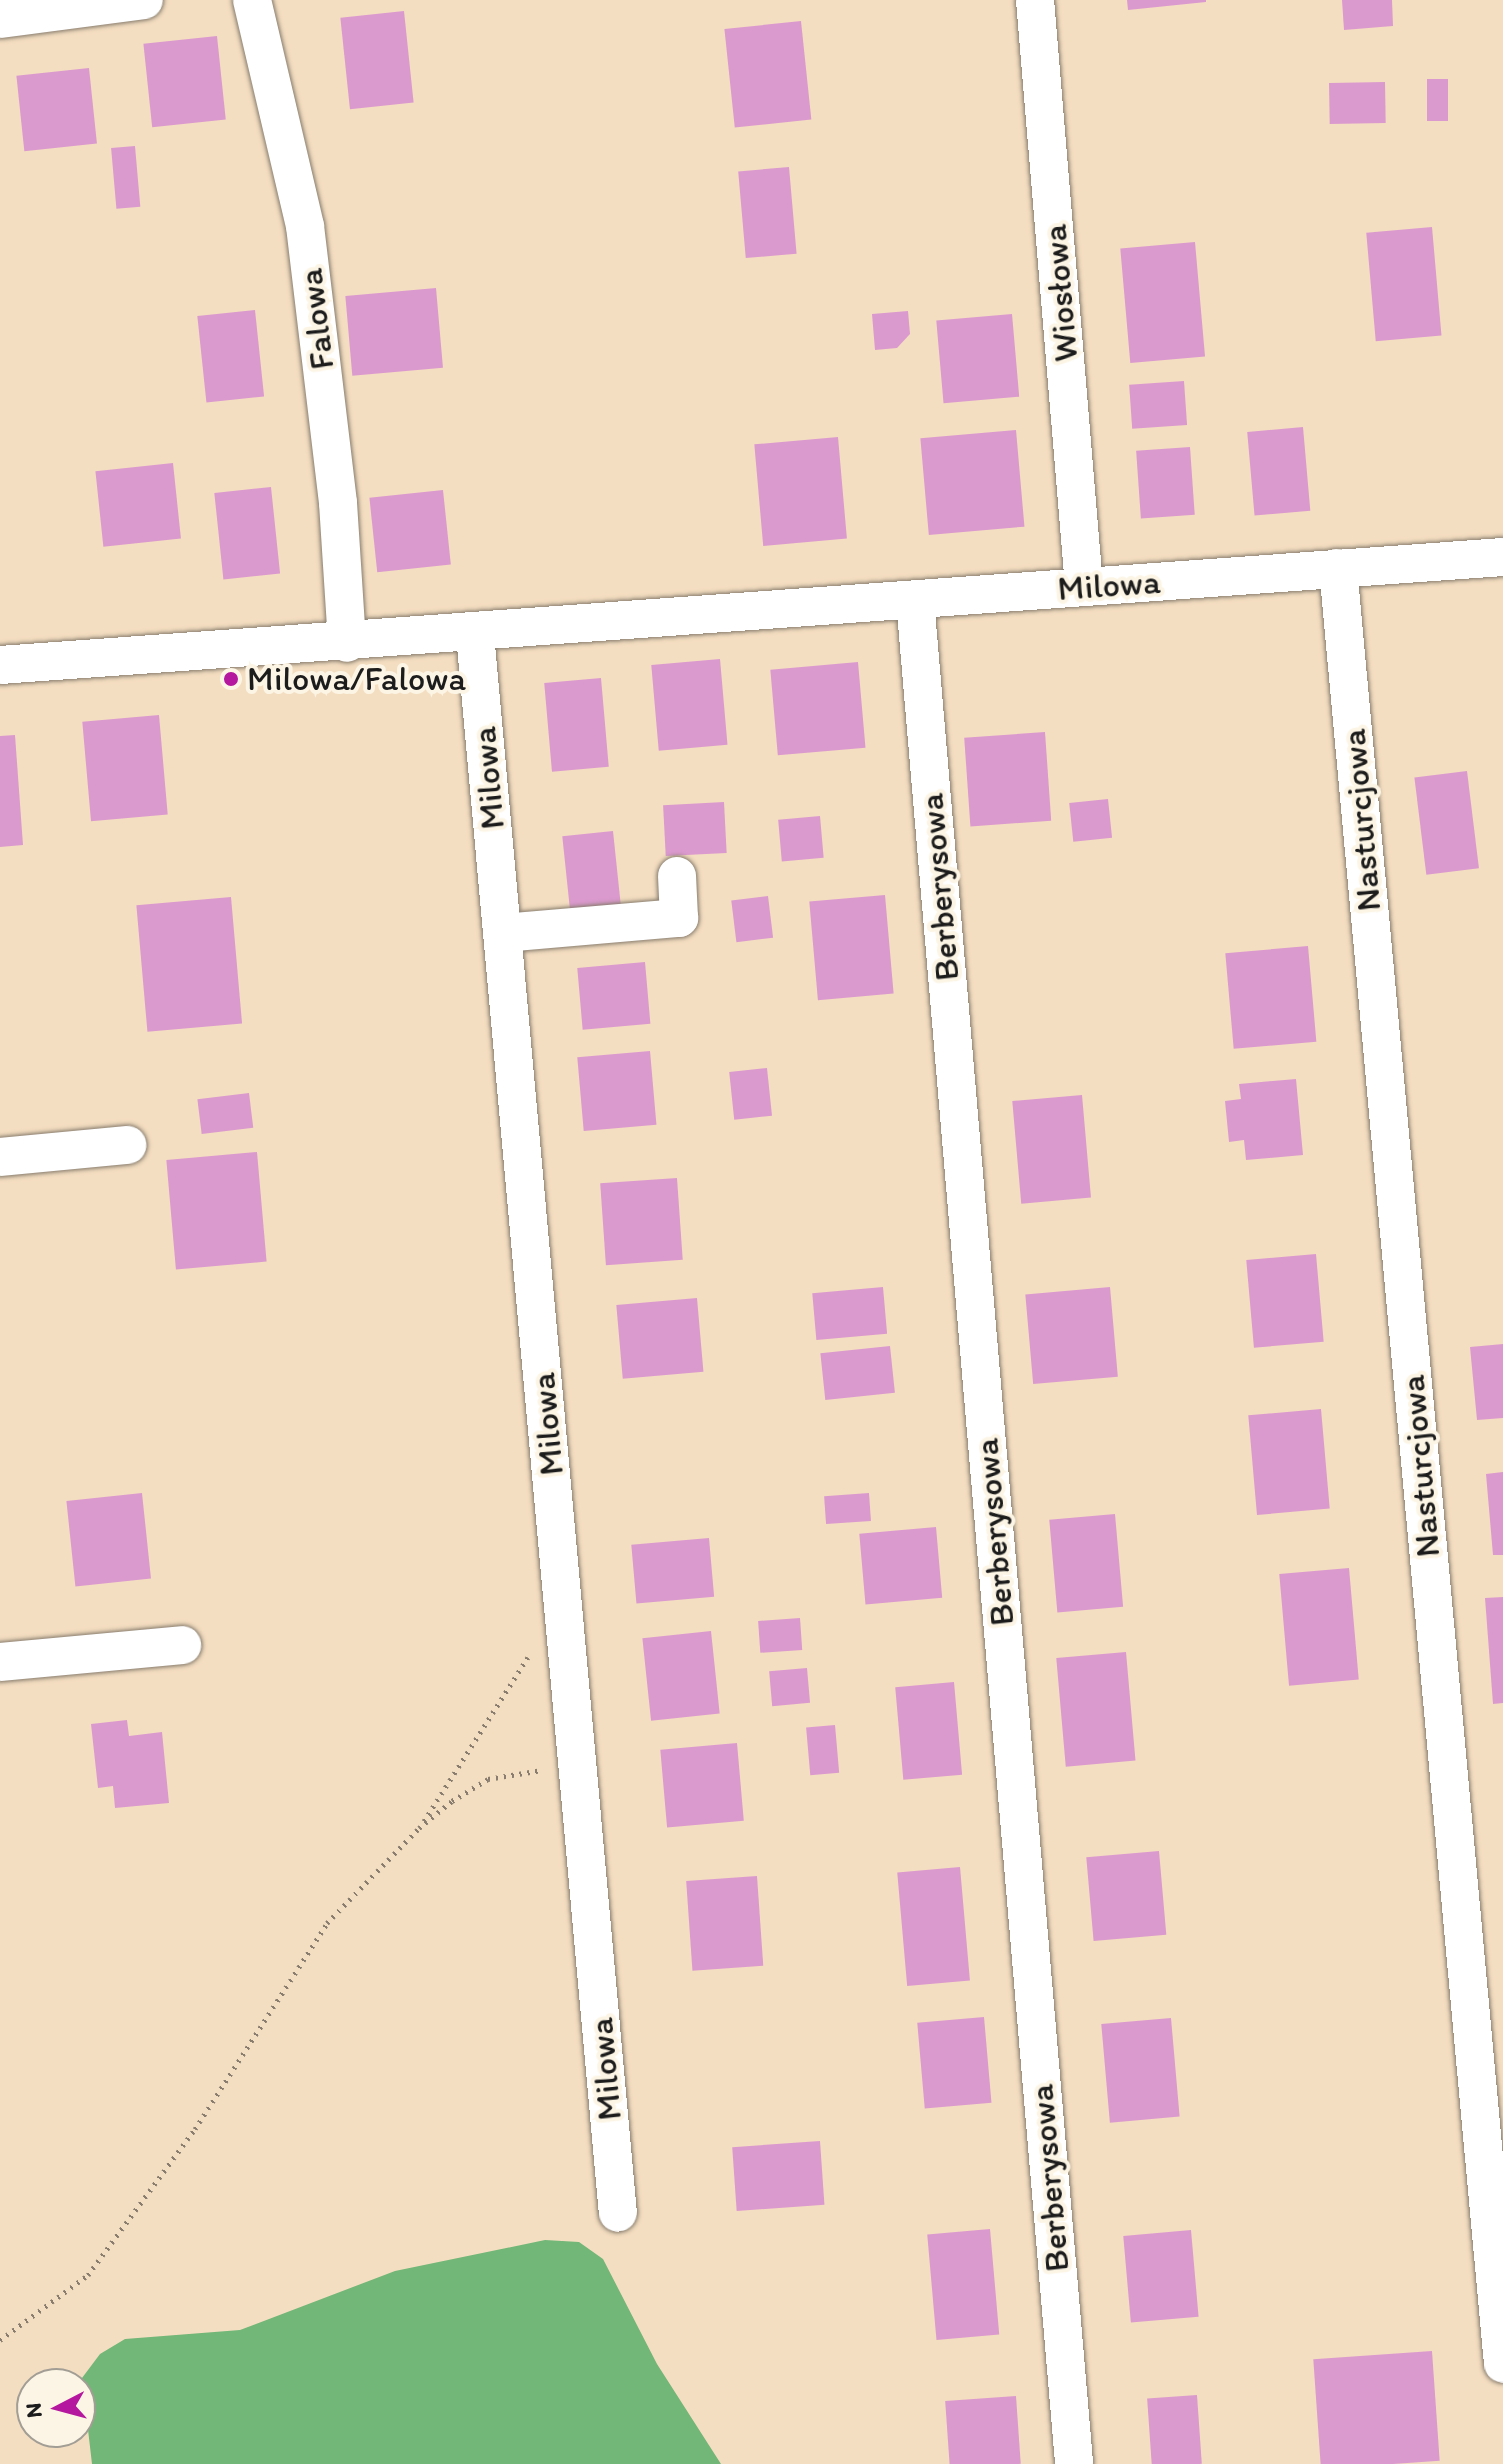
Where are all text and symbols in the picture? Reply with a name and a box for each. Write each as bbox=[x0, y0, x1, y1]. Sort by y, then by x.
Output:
street label: Wiosłowa bbox=[1034, 222, 1086, 364]
street label: Falowa bbox=[290, 266, 342, 372]
street label: Milowa bbox=[1056, 561, 1162, 609]
place label: Milowa/Falowa bbox=[247, 659, 466, 699]
marker: Milowa/Falowa bbox=[222, 670, 240, 688]
street label: Milowa bbox=[463, 725, 513, 831]
street label: Nasturcjowa bbox=[1333, 727, 1389, 913]
street label: Berberysowa bbox=[910, 791, 968, 983]
street label: Milowa bbox=[522, 1371, 572, 1477]
street label: Nasturcjowa bbox=[1392, 1373, 1448, 1559]
street label: Berberysowa bbox=[965, 1436, 1023, 1628]
street label: Milowa bbox=[580, 2016, 630, 2122]
street label: Berberysowa bbox=[1020, 2082, 1078, 2274]
north arrow bbox=[16, 2368, 96, 2448]
text: N bbox=[19, 2402, 48, 2419]

